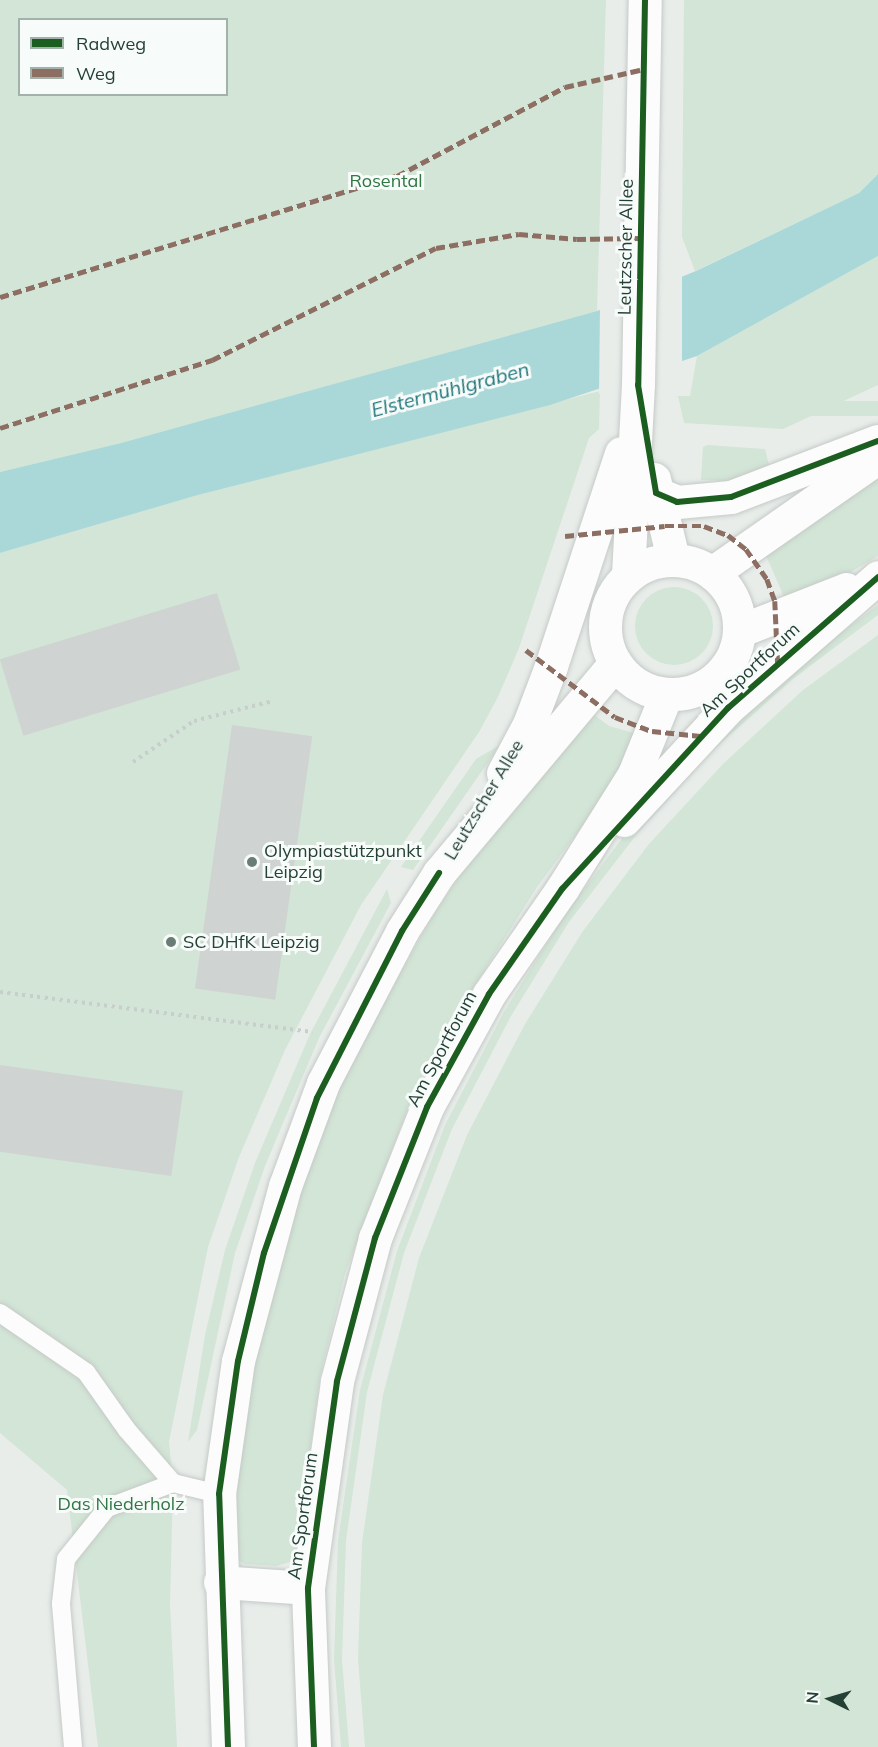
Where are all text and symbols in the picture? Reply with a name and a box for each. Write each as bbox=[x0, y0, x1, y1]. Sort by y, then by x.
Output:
legend bbox=[18, 18, 228, 96]
text: Radweg bbox=[76, 32, 146, 55]
text: Weg bbox=[76, 62, 116, 85]
park label: Rosental bbox=[349, 170, 423, 192]
street label: Leutzscher Allee bbox=[614, 179, 638, 315]
water label: Elstermühlgraben bbox=[368, 356, 532, 422]
street label: Am Sportforum bbox=[696, 618, 804, 722]
street label: Leutzscher Allee bbox=[440, 736, 528, 864]
place label: Olympiastützpunkt Leipzig bbox=[264, 841, 422, 884]
marker: Olympiastützpunkt Leipzig bbox=[245, 855, 259, 869]
place label: SC DHfK Leipzig bbox=[183, 931, 320, 953]
marker: SC DHfK Leipzig bbox=[164, 935, 178, 949]
street label: Am Sportforum bbox=[402, 987, 482, 1111]
street label: Am Sportforum bbox=[283, 1451, 323, 1581]
park label: Das Niederholz bbox=[58, 1493, 184, 1515]
north arrow bbox=[800, 1669, 860, 1729]
text: N bbox=[802, 1691, 823, 1704]

